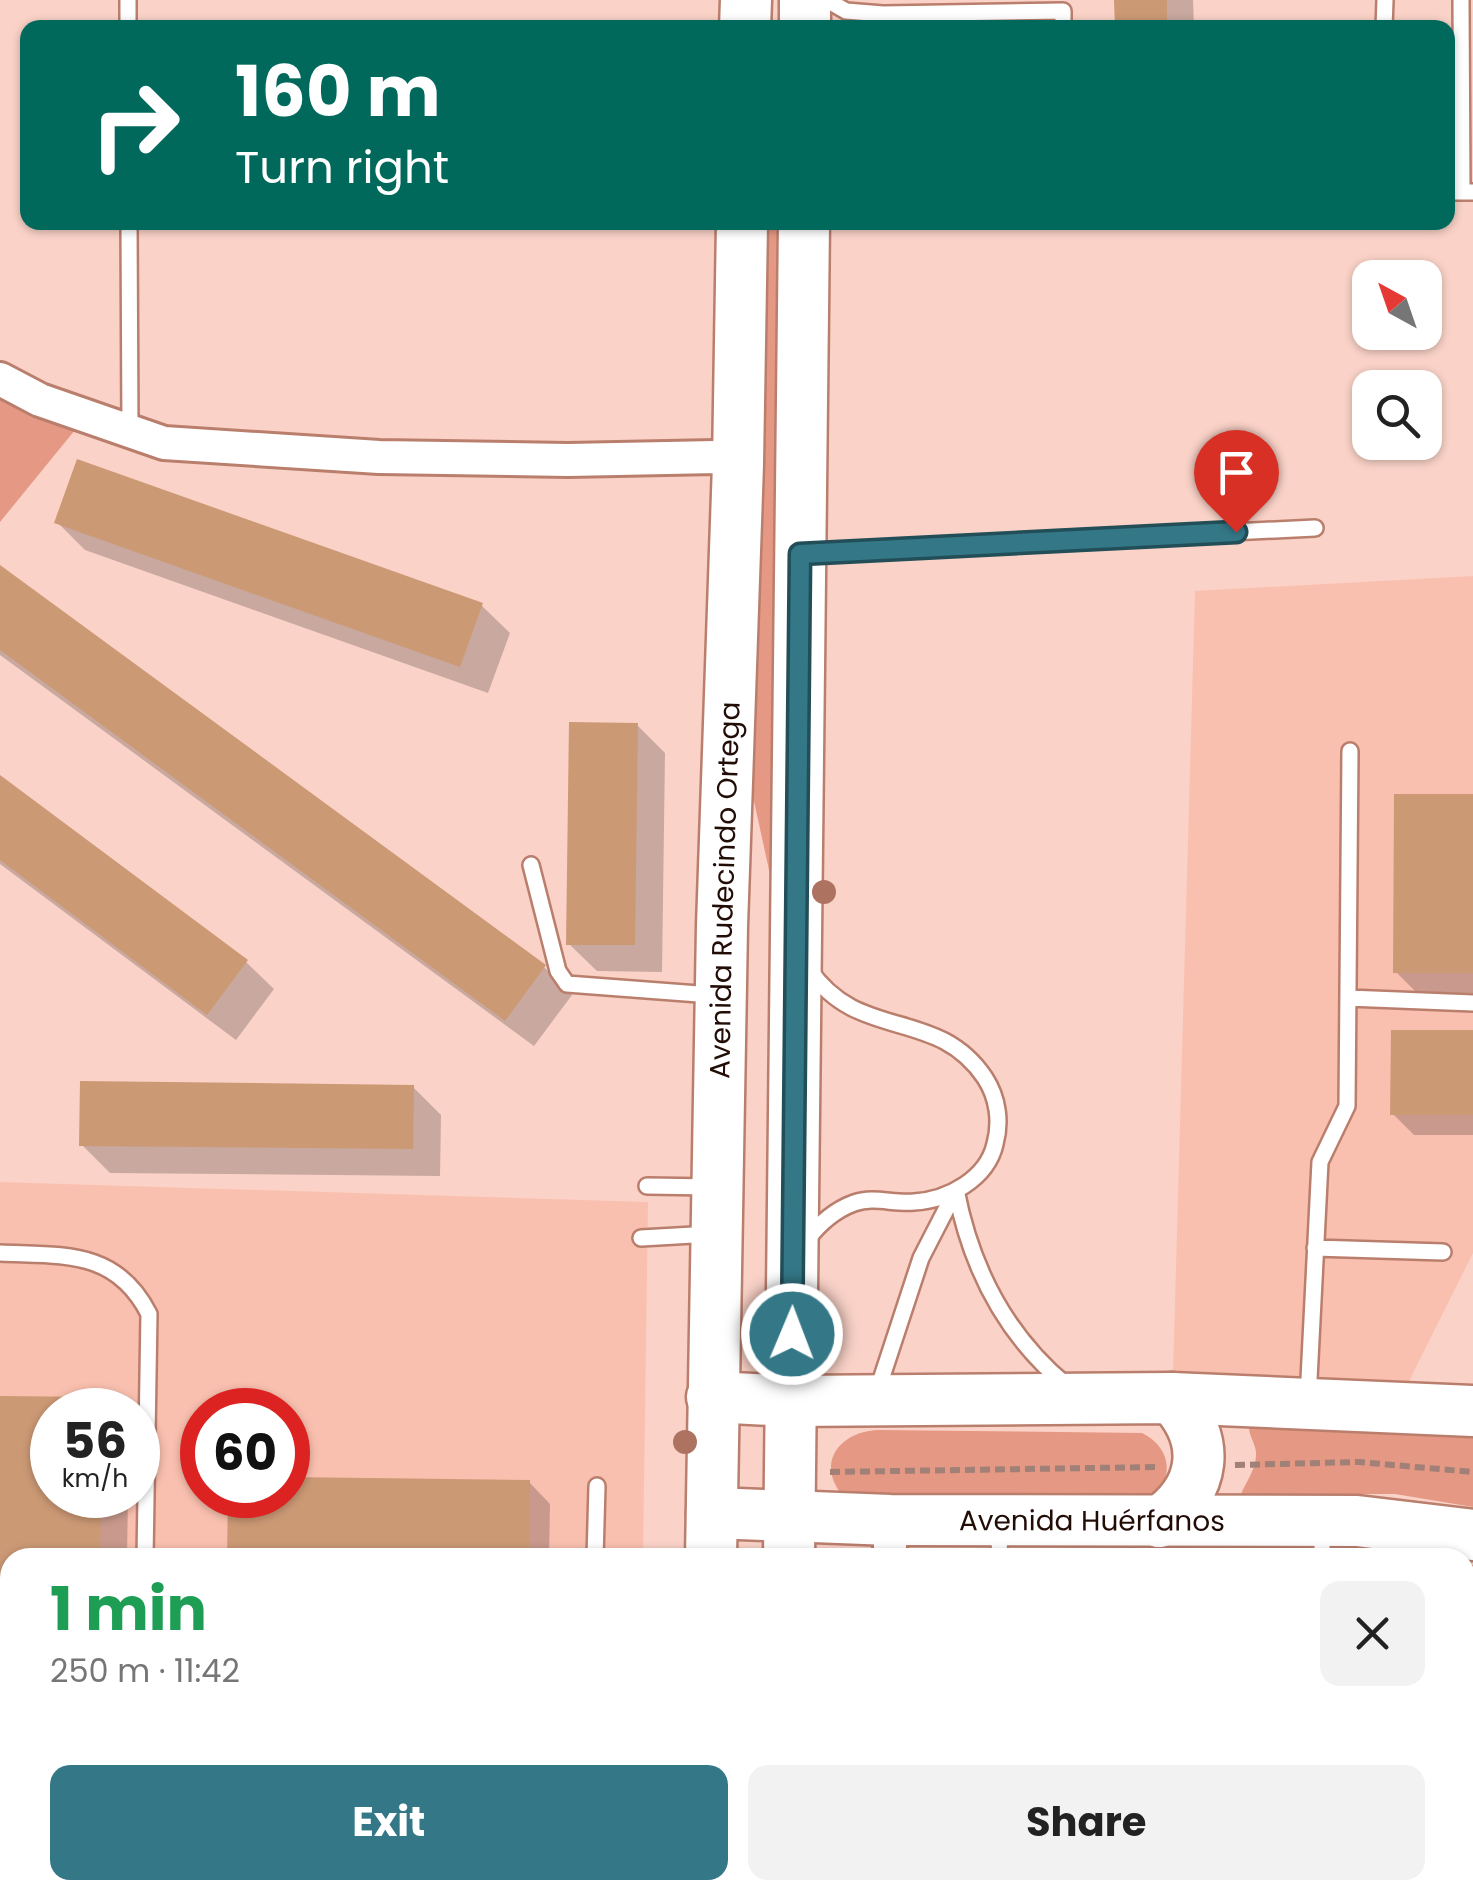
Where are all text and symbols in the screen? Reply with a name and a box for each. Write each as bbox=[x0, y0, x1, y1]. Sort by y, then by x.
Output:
text: 160 m bbox=[235, 42, 441, 141]
icon: right bbox=[70, 60, 200, 190]
text: Turn right bbox=[235, 136, 449, 199]
north arrow bbox=[1352, 260, 1442, 350]
map controls bbox=[1352, 260, 1442, 460]
button: search bbox=[1352, 370, 1442, 460]
pin bbox=[1194, 430, 1279, 533]
icon: arrive bbox=[1209, 445, 1264, 500]
street label: Avenida Rudecindo Ortega bbox=[700, 701, 750, 1079]
position arrow bbox=[740, 1282, 844, 1386]
speed limit sign: 60 bbox=[180, 1388, 310, 1518]
text: 56 bbox=[63, 1405, 127, 1476]
text: km/h bbox=[62, 1461, 128, 1496]
street label: Avenida Huérfanos bbox=[959, 1501, 1225, 1541]
text: 1 min bbox=[50, 1567, 207, 1651]
button: close bbox=[1320, 1581, 1425, 1686]
text: 250 m · 11:42 bbox=[50, 1648, 240, 1693]
button: Exit bbox=[50, 1765, 728, 1880]
button: Share bbox=[748, 1765, 1425, 1880]

